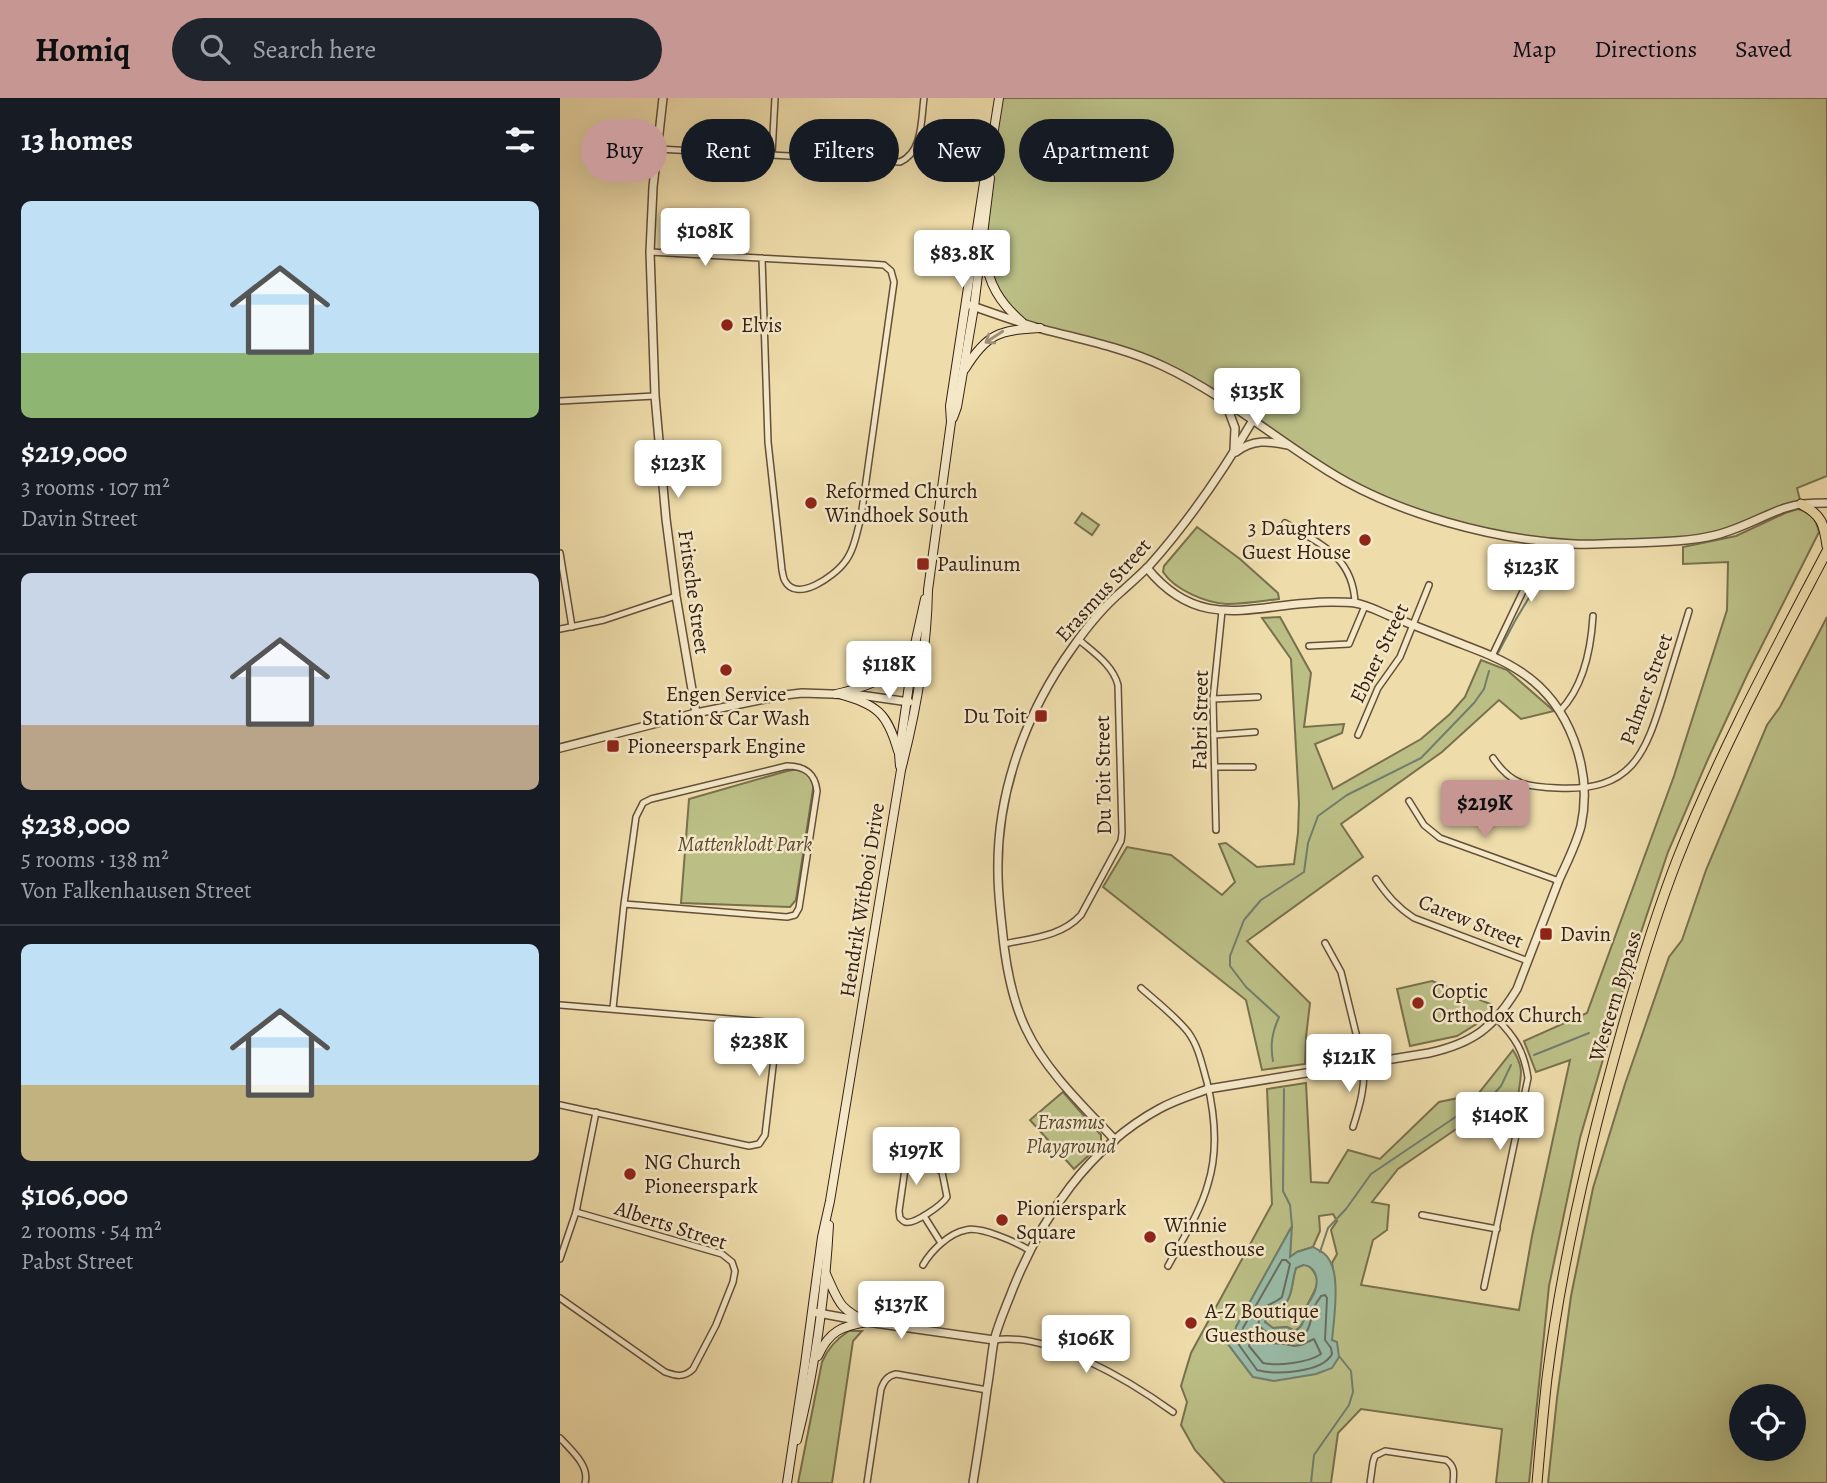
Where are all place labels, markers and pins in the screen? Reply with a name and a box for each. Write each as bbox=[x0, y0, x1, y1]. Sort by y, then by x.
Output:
pin: $108K bbox=[656, 208, 754, 268]
pin: $83.8K bbox=[905, 230, 1019, 290]
place label: Elvis bbox=[741, 311, 782, 339]
marker: Elvis bbox=[719, 317, 735, 333]
pin: $135K bbox=[1208, 368, 1306, 428]
pin: $123K bbox=[629, 440, 727, 500]
place label: Reformed Church Windhoek South bbox=[824, 477, 978, 529]
marker: Reformed Church Windhoek South bbox=[803, 495, 819, 511]
place label: 3 Daughters Guest House bbox=[1242, 514, 1351, 566]
marker: 3 Daughters Guest House bbox=[1357, 532, 1373, 548]
pin: $123K bbox=[1482, 545, 1580, 604]
place label: Paulinum bbox=[937, 550, 1021, 578]
marker: Paulinum bbox=[915, 556, 931, 572]
pin: $118K bbox=[840, 642, 938, 701]
marker: Engen Service Station & Car Wash bbox=[718, 662, 734, 678]
place label: Engen Service Station & Car Wash bbox=[642, 680, 810, 732]
place label: Du Toit bbox=[963, 702, 1027, 730]
marker: Du Toit bbox=[1033, 708, 1049, 724]
place label: Pioneerspark Engine bbox=[627, 732, 806, 760]
marker: Pioneerspark Engine bbox=[605, 738, 621, 754]
pin: $219K bbox=[1436, 780, 1534, 840]
place label: Davin bbox=[1560, 920, 1611, 948]
marker: Davin bbox=[1538, 926, 1554, 942]
place label: Coptic Orthodox Church bbox=[1432, 977, 1582, 1029]
marker: Coptic Orthodox Church bbox=[1410, 995, 1426, 1011]
pin: $238K bbox=[710, 1018, 808, 1078]
pin: $121K bbox=[1300, 1034, 1398, 1094]
pin: $140K bbox=[1451, 1093, 1549, 1152]
pin: $197K bbox=[867, 1128, 965, 1187]
place label: NG Church Pioneerspark bbox=[644, 1148, 758, 1200]
marker: NG Church Pioneerspark bbox=[622, 1166, 638, 1182]
place label: Pionierspark Square bbox=[1016, 1194, 1127, 1246]
place label: Winnie Guesthouse bbox=[1163, 1211, 1265, 1263]
marker: Pionierspark Square bbox=[994, 1212, 1010, 1228]
marker: Winnie Guesthouse bbox=[1142, 1229, 1158, 1245]
pin: $137K bbox=[852, 1282, 950, 1341]
place label: A-Z Boutique Guesthouse bbox=[1204, 1297, 1319, 1349]
marker: A-Z Boutique Guesthouse bbox=[1183, 1315, 1199, 1331]
pin: $106K bbox=[1037, 1316, 1135, 1375]

